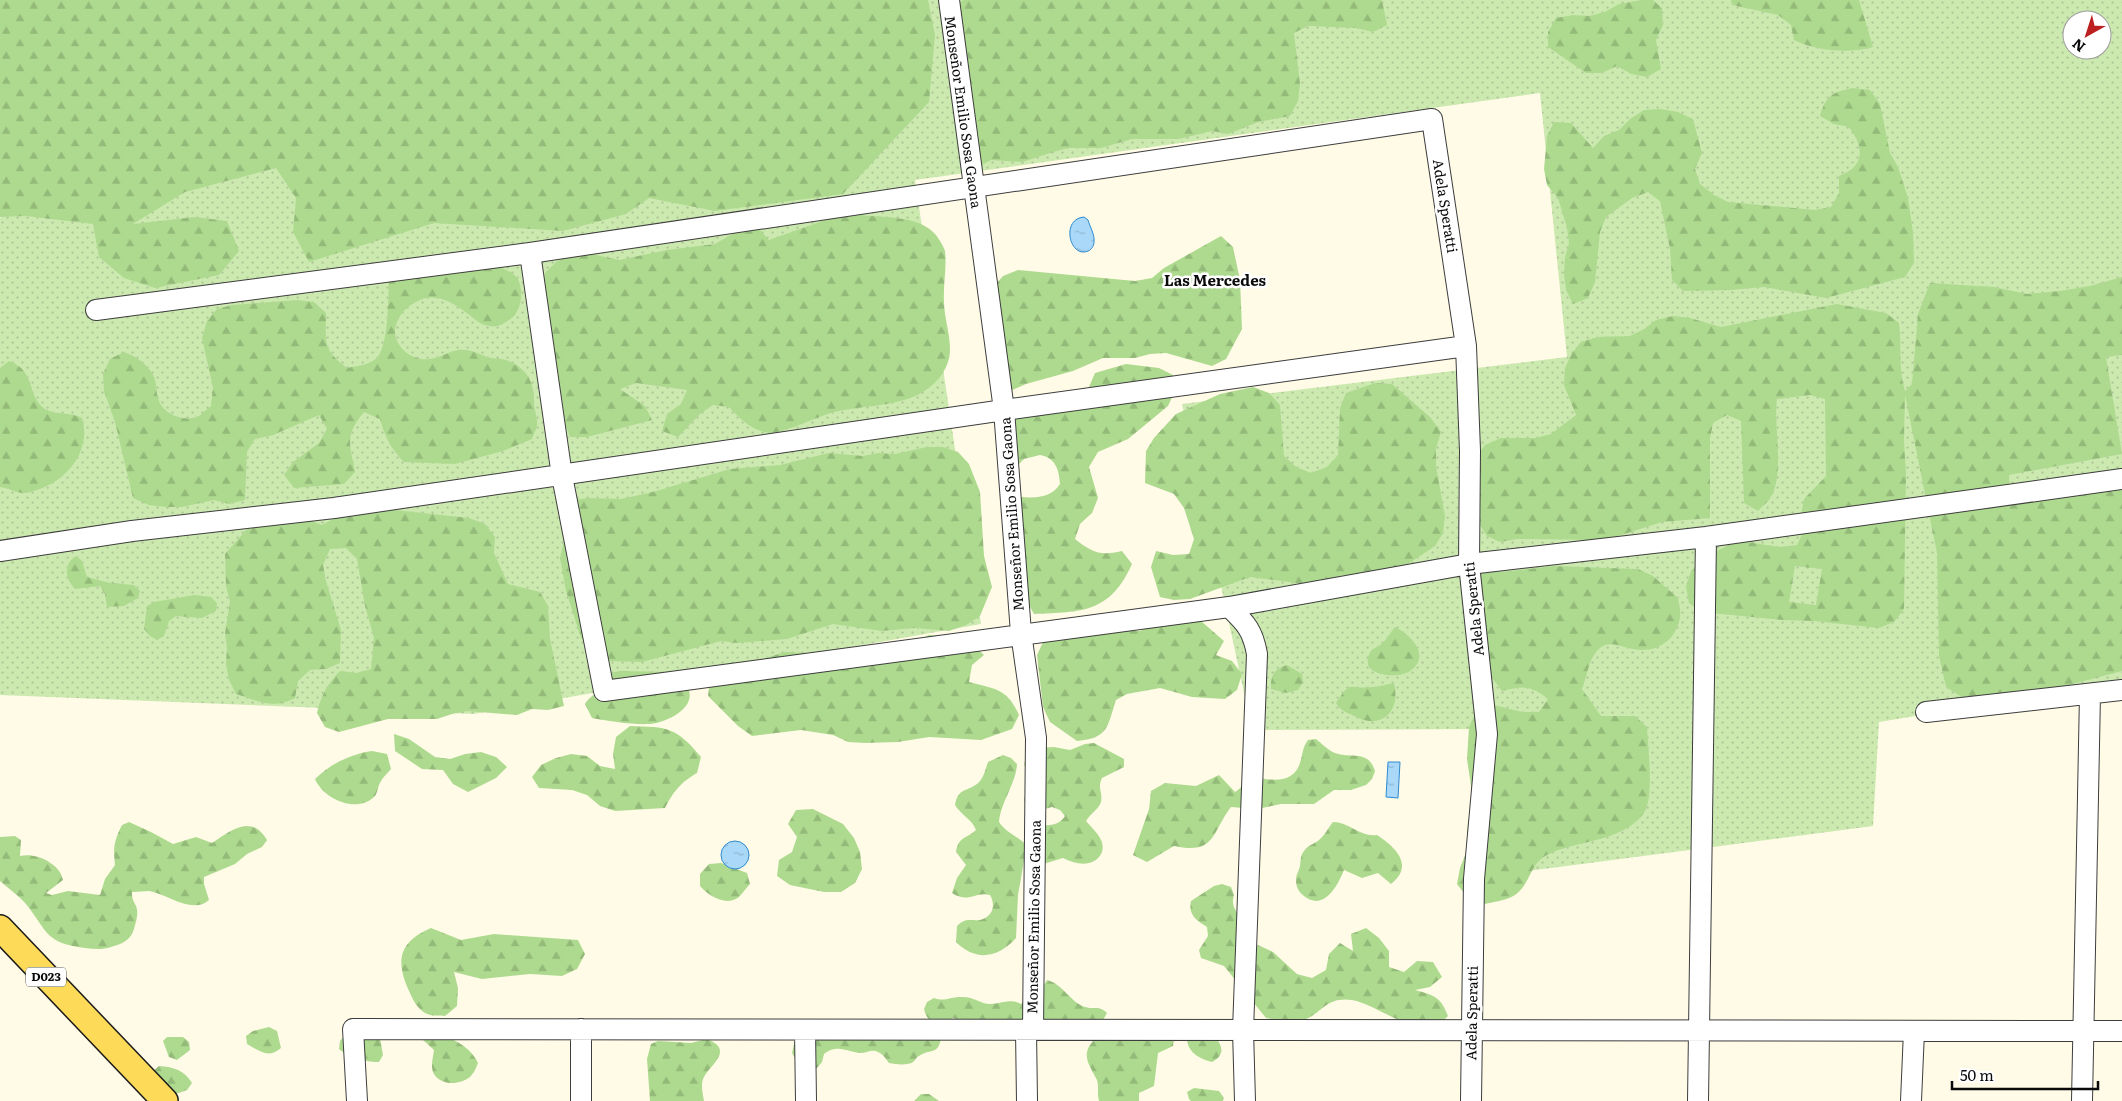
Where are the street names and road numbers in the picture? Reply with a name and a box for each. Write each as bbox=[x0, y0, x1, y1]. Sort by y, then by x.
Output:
street label: Monseñor Emilio Sosa Gaona bbox=[941, 14, 987, 210]
street label: Adela Speratti bbox=[1429, 158, 1463, 254]
street label: Monseñor Emilio Sosa Gaona bbox=[994, 416, 1028, 612]
street label: Adela Speratti bbox=[1458, 561, 1488, 657]
street label: Monseñor Emilio Sosa Gaona bbox=[1021, 819, 1045, 1014]
street label: Adela Speratti bbox=[1460, 965, 1482, 1060]
road number: D023 bbox=[26, 968, 66, 986]

